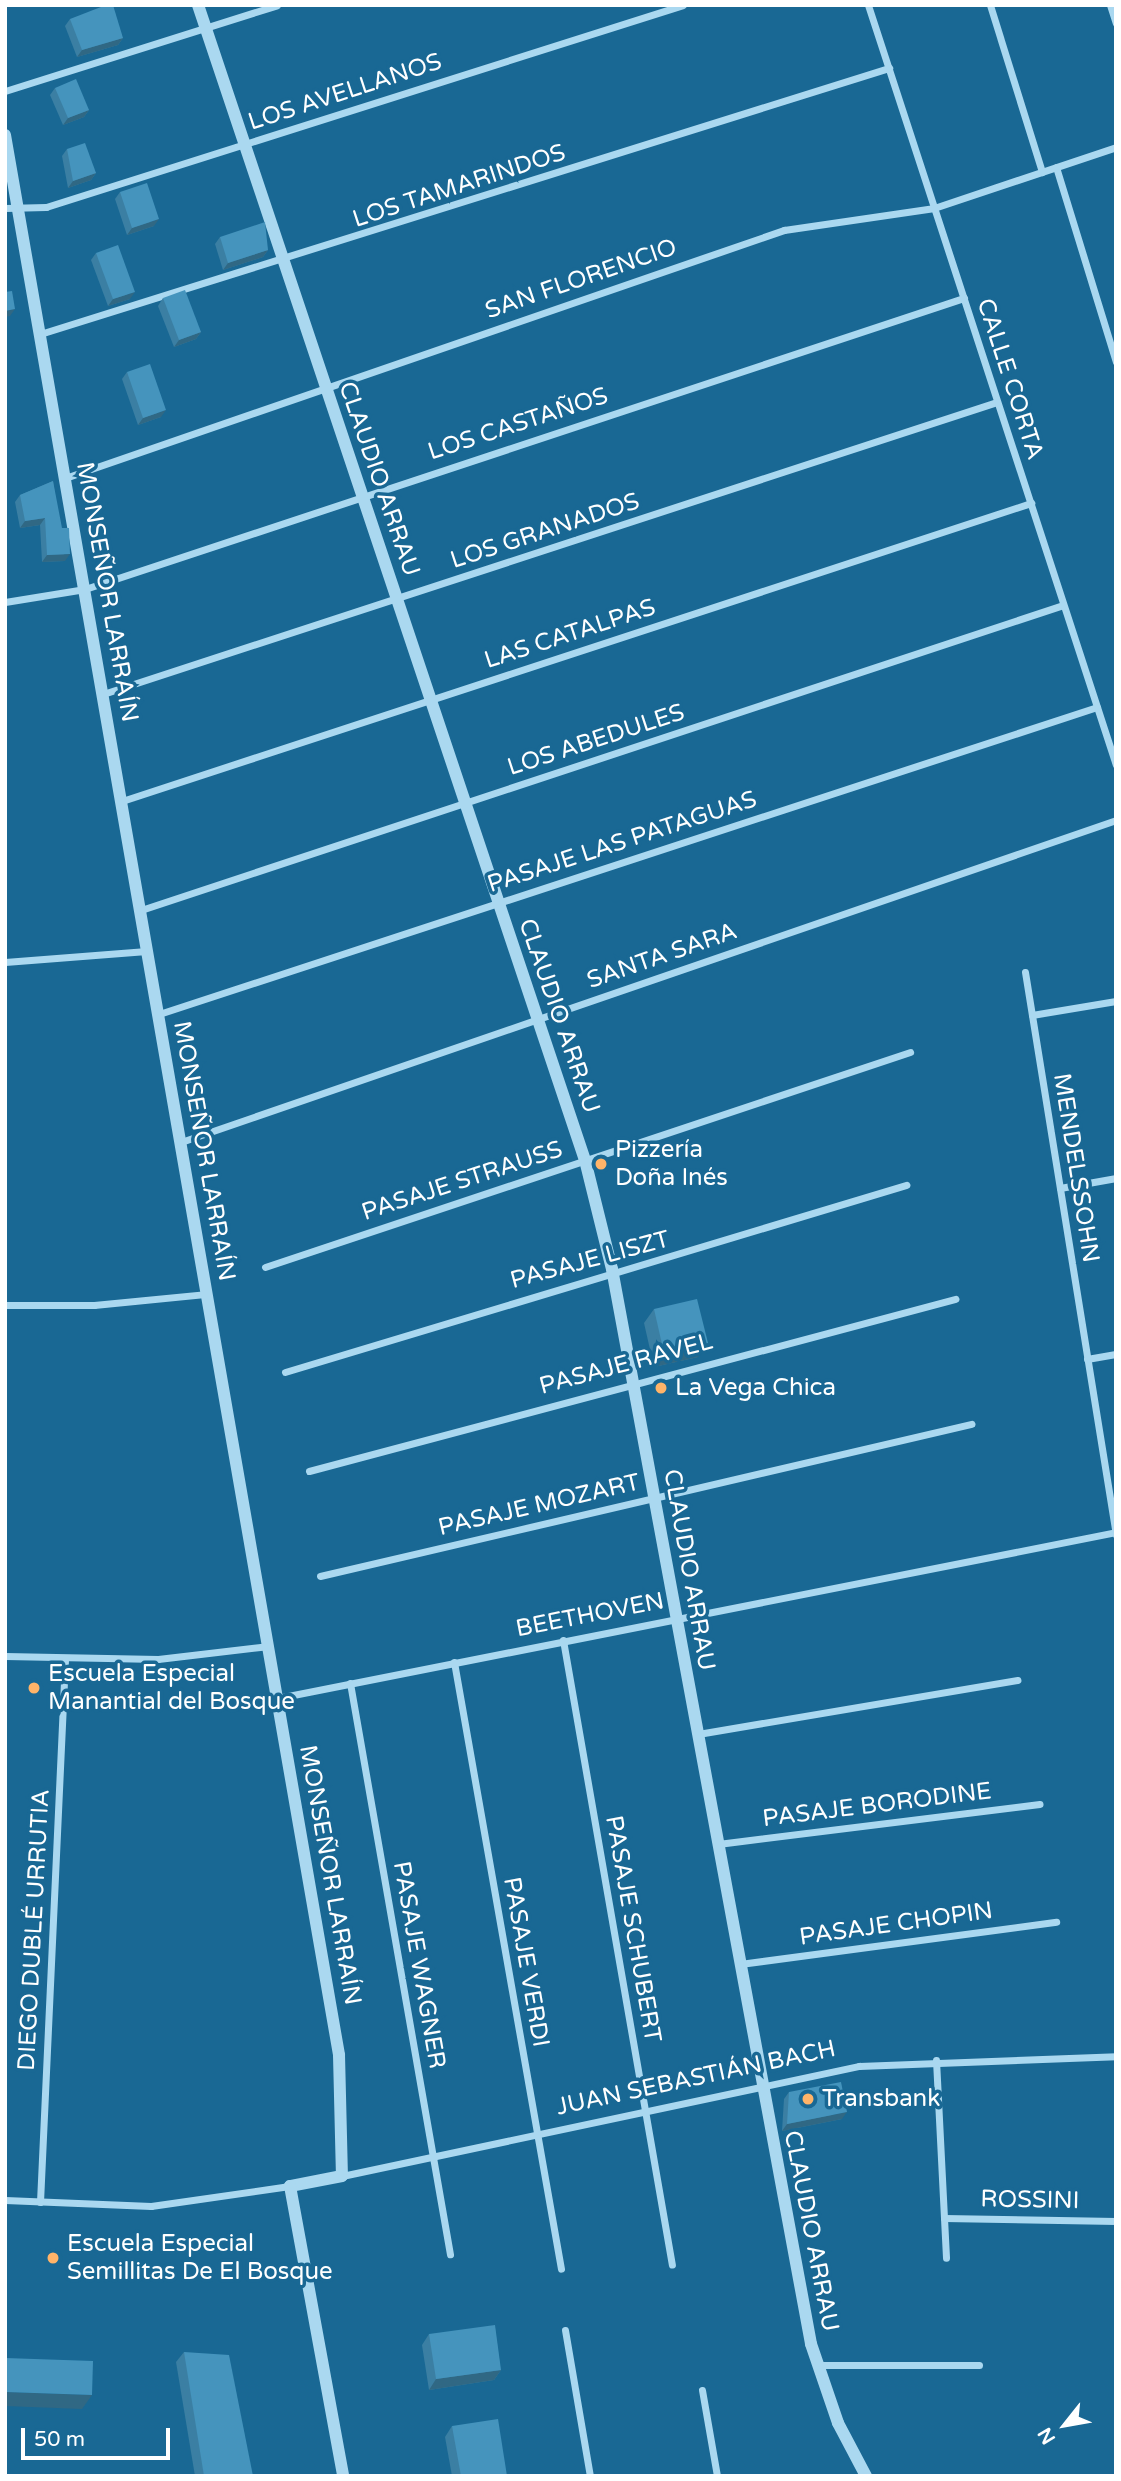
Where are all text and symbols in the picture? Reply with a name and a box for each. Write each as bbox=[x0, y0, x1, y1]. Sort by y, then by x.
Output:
street label: LOS AVELLANOS bbox=[245, 47, 445, 137]
street label: LOS TAMARINDOS bbox=[349, 138, 569, 234]
street label: SAN FLORENCIO bbox=[481, 233, 681, 325]
street label: CALLE CORTA bbox=[970, 295, 1050, 463]
street label: CLAUDIO ARRAU bbox=[332, 378, 426, 580]
street label: LOS CASTAÑOS bbox=[424, 381, 612, 467]
street label: MONSEÑOR LARRAÍN bbox=[70, 460, 144, 724]
street label: LOS GRANADOS bbox=[447, 487, 643, 575]
street label: LAS CATALPAS bbox=[481, 593, 659, 675]
street label: LOS ABEDULES bbox=[504, 698, 688, 782]
street label: PASAJE LAS PATAGUAS bbox=[484, 785, 760, 899]
street label: CLAUDIO ARRAU bbox=[512, 915, 606, 1117]
street label: SANTA SARA bbox=[583, 917, 741, 995]
street label: MONSEÑOR LARRAÍN bbox=[167, 1019, 241, 1283]
street label: MENDELSSOHN bbox=[1047, 1071, 1105, 1265]
street label: PASAJE STRAUSS bbox=[358, 1135, 566, 1227]
place label: Pizzería Doña Inés bbox=[615, 1136, 728, 1192]
marker: Pizzería Doña Inés bbox=[593, 1156, 609, 1172]
street label: PASAJE LISZT bbox=[507, 1225, 673, 1295]
street label: PASAJE RAVEL bbox=[536, 1327, 716, 1401]
place label: La Vega Chica bbox=[675, 1374, 836, 1402]
marker: La Vega Chica bbox=[653, 1380, 669, 1396]
street label: CLAUDIO ARRAU bbox=[657, 1467, 721, 1673]
street label: PASAJE MOZART bbox=[435, 1468, 643, 1542]
street label: BEETHOVEN bbox=[513, 1587, 667, 1643]
place label: Escuela Especial Manantial del Bosque bbox=[48, 1660, 295, 1716]
marker: Escuela Especial Manantial del Bosque bbox=[26, 1680, 42, 1696]
street label: MONSEÑOR LARRAÍN bbox=[293, 1743, 367, 2007]
street label: PASAJE BORODINE bbox=[761, 1777, 993, 1833]
street label: DIEGO DUBLÉ URRUTIA bbox=[12, 1788, 56, 2072]
street label: PASAJE SCHUBERT bbox=[599, 1813, 667, 2045]
street label: PASAJE WAGNER bbox=[387, 1859, 451, 2071]
street label: PASAJE VERDI bbox=[497, 1875, 555, 2049]
street label: PASAJE CHOPIN bbox=[797, 1896, 995, 1952]
street label: JUAN SEBASTIÁN BACH bbox=[554, 2034, 838, 2122]
place label: Transbank bbox=[822, 2085, 940, 2113]
marker: Transbank bbox=[800, 2091, 816, 2107]
street label: CLAUDIO ARRAU bbox=[777, 2128, 845, 2334]
street label: ROSSINI bbox=[980, 2185, 1080, 2215]
place label: Escuela Especial Semillitas De El Bosque bbox=[67, 2230, 333, 2286]
marker: Escuela Especial Semillitas De El Bosque bbox=[45, 2250, 61, 2266]
north arrow bbox=[1030, 2390, 1100, 2460]
scale bar bbox=[24, 2414, 173, 2458]
text: N bbox=[1034, 2424, 1060, 2448]
text: 50 m bbox=[34, 2427, 85, 2452]

